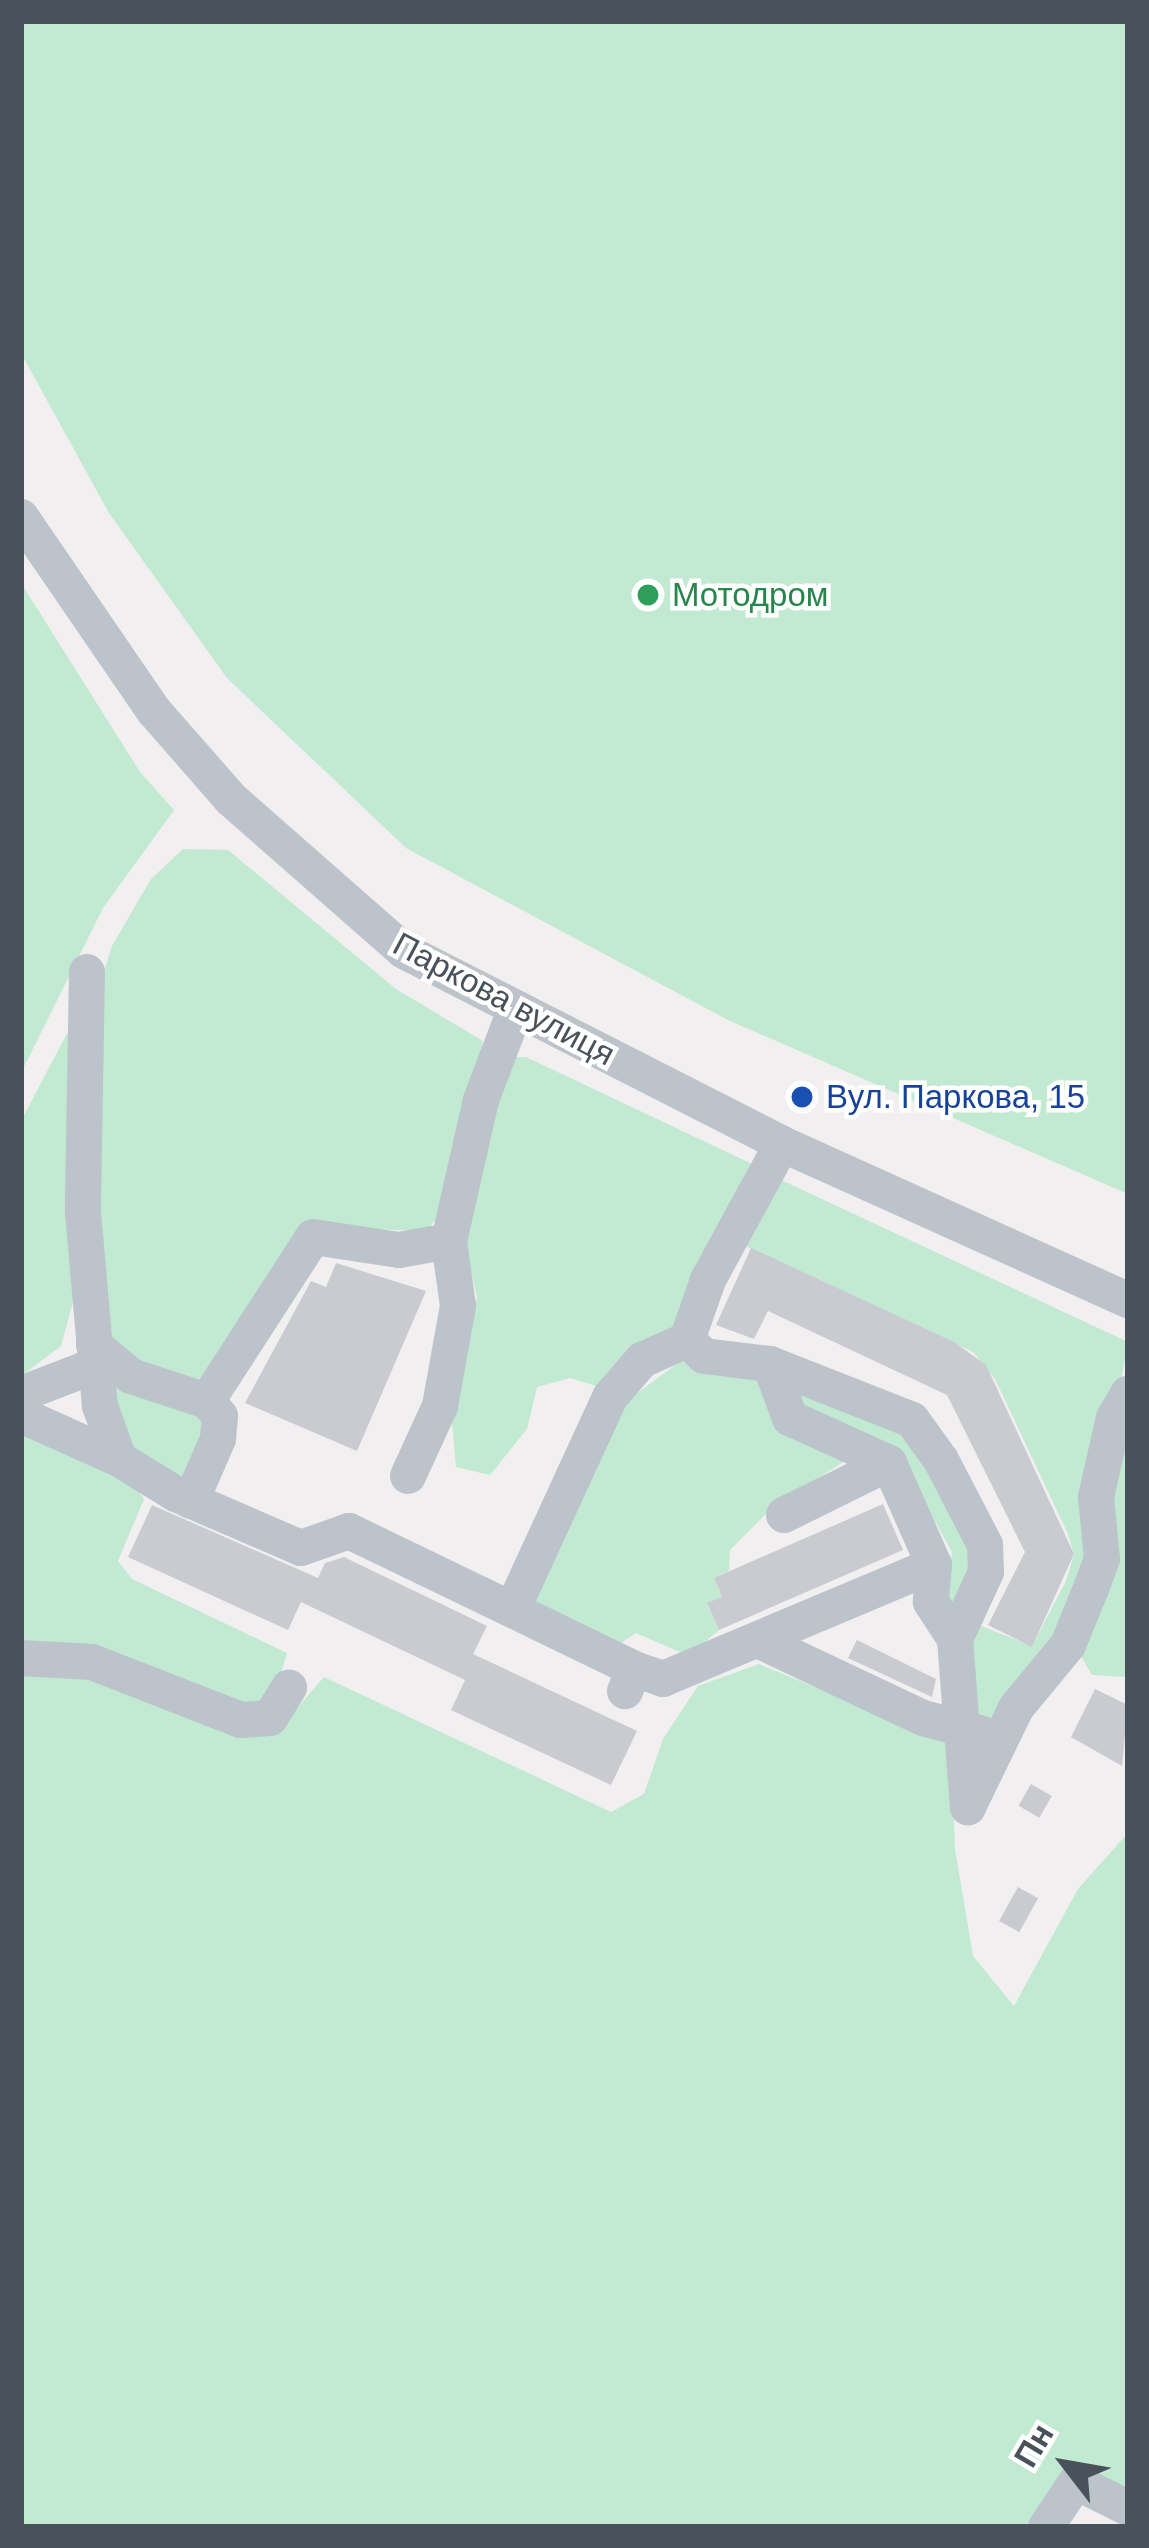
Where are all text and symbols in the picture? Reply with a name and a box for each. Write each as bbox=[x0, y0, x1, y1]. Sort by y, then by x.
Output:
place label: Мотодром bbox=[672, 575, 829, 615]
marker: Мотодром bbox=[635, 582, 661, 608]
street label: Паркова вулиця bbox=[386, 924, 622, 1074]
place label: Вул. Паркова, 15 bbox=[826, 1077, 1085, 1117]
marker: Вул. Паркова, 15 bbox=[789, 1084, 815, 1110]
north arrow bbox=[1005, 2404, 1125, 2524]
text: Пн bbox=[1007, 2417, 1061, 2473]

